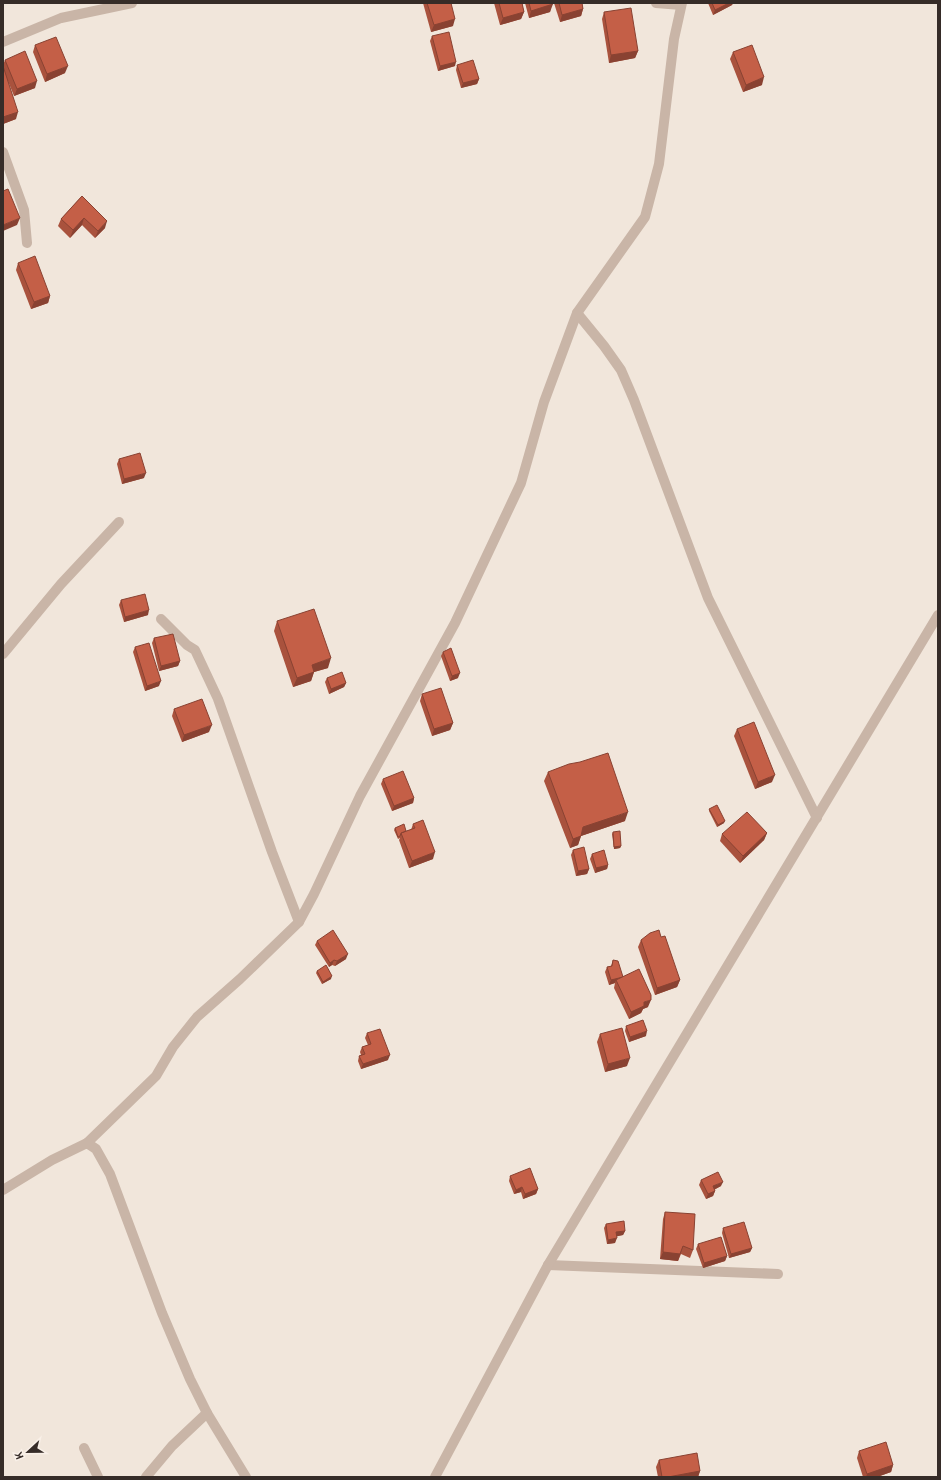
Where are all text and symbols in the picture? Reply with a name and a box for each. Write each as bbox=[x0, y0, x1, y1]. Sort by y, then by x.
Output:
north arrow bbox=[8, 1432, 48, 1472]
text: K bbox=[11, 1450, 26, 1461]

